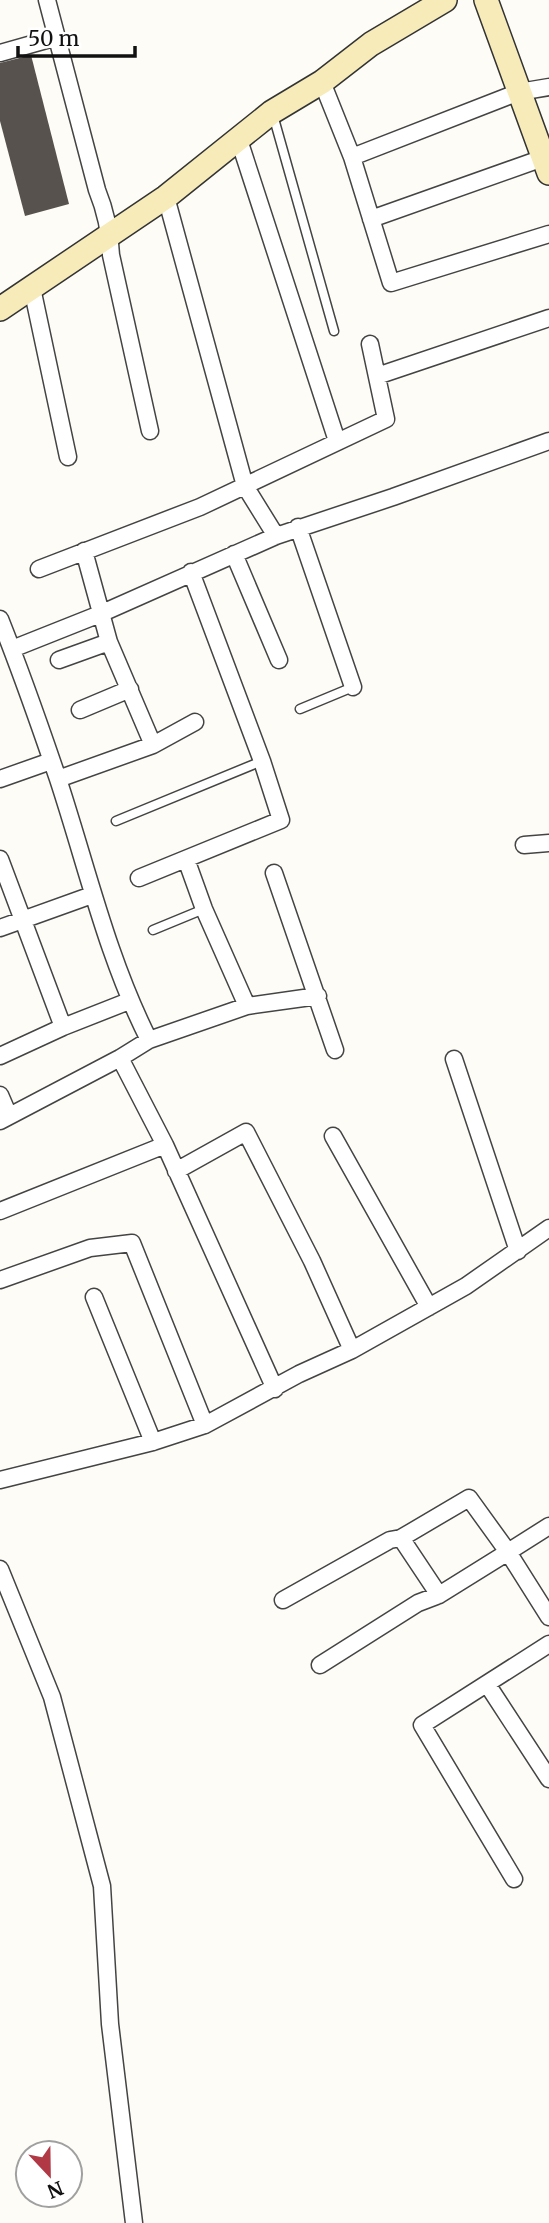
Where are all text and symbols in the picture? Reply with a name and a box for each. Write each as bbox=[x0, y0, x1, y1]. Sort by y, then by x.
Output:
scale bar bbox=[18, 14, 135, 58]
text: 50 m bbox=[28, 25, 79, 52]
north arrow bbox=[14, 2139, 84, 2209]
text: N bbox=[44, 2176, 67, 2204]

